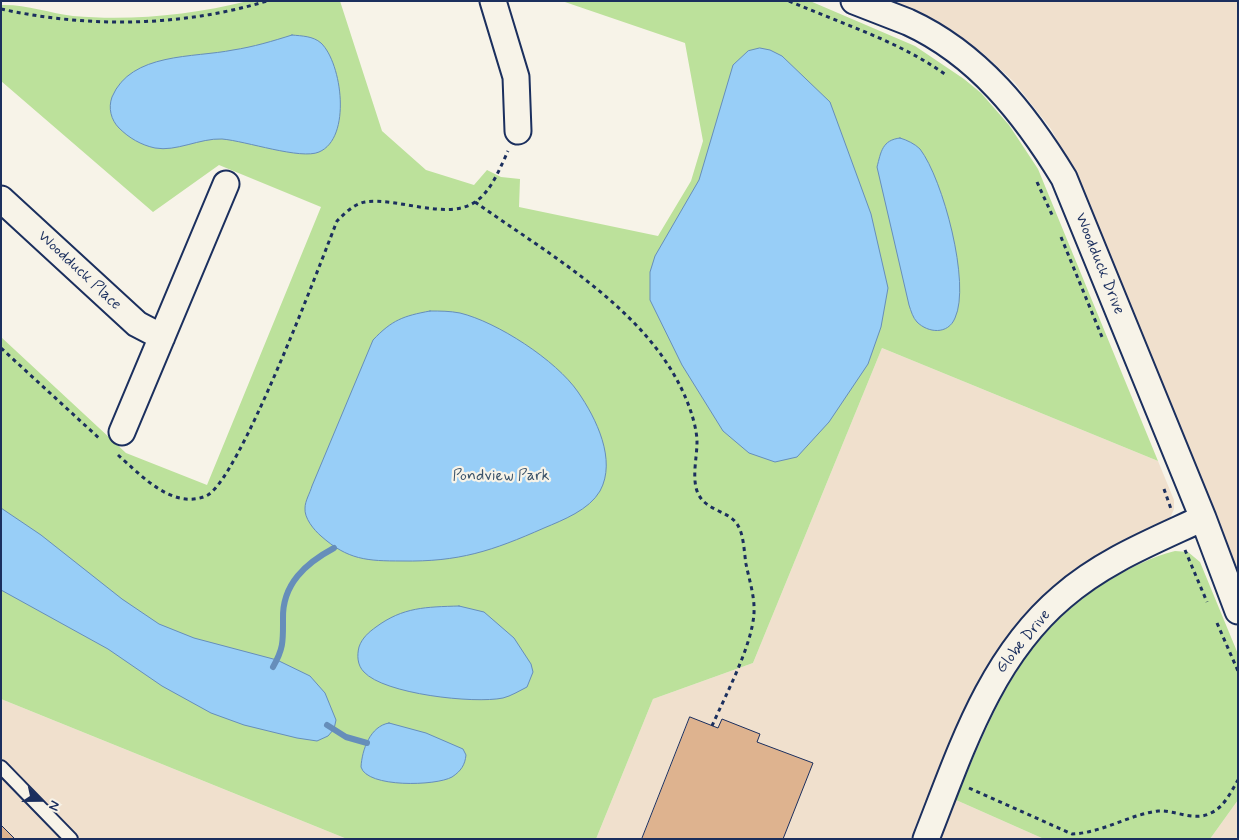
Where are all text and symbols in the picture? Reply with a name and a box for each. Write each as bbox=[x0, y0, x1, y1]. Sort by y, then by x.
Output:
street label: Woodduck Drive bbox=[1070, 210, 1128, 318]
street label: Woodduck Place bbox=[33, 227, 125, 315]
park label: Pondview Park bbox=[452, 467, 550, 487]
street label: Globe Drive bbox=[993, 606, 1055, 678]
north arrow bbox=[15, 775, 65, 825]
text: N bbox=[44, 798, 64, 813]

